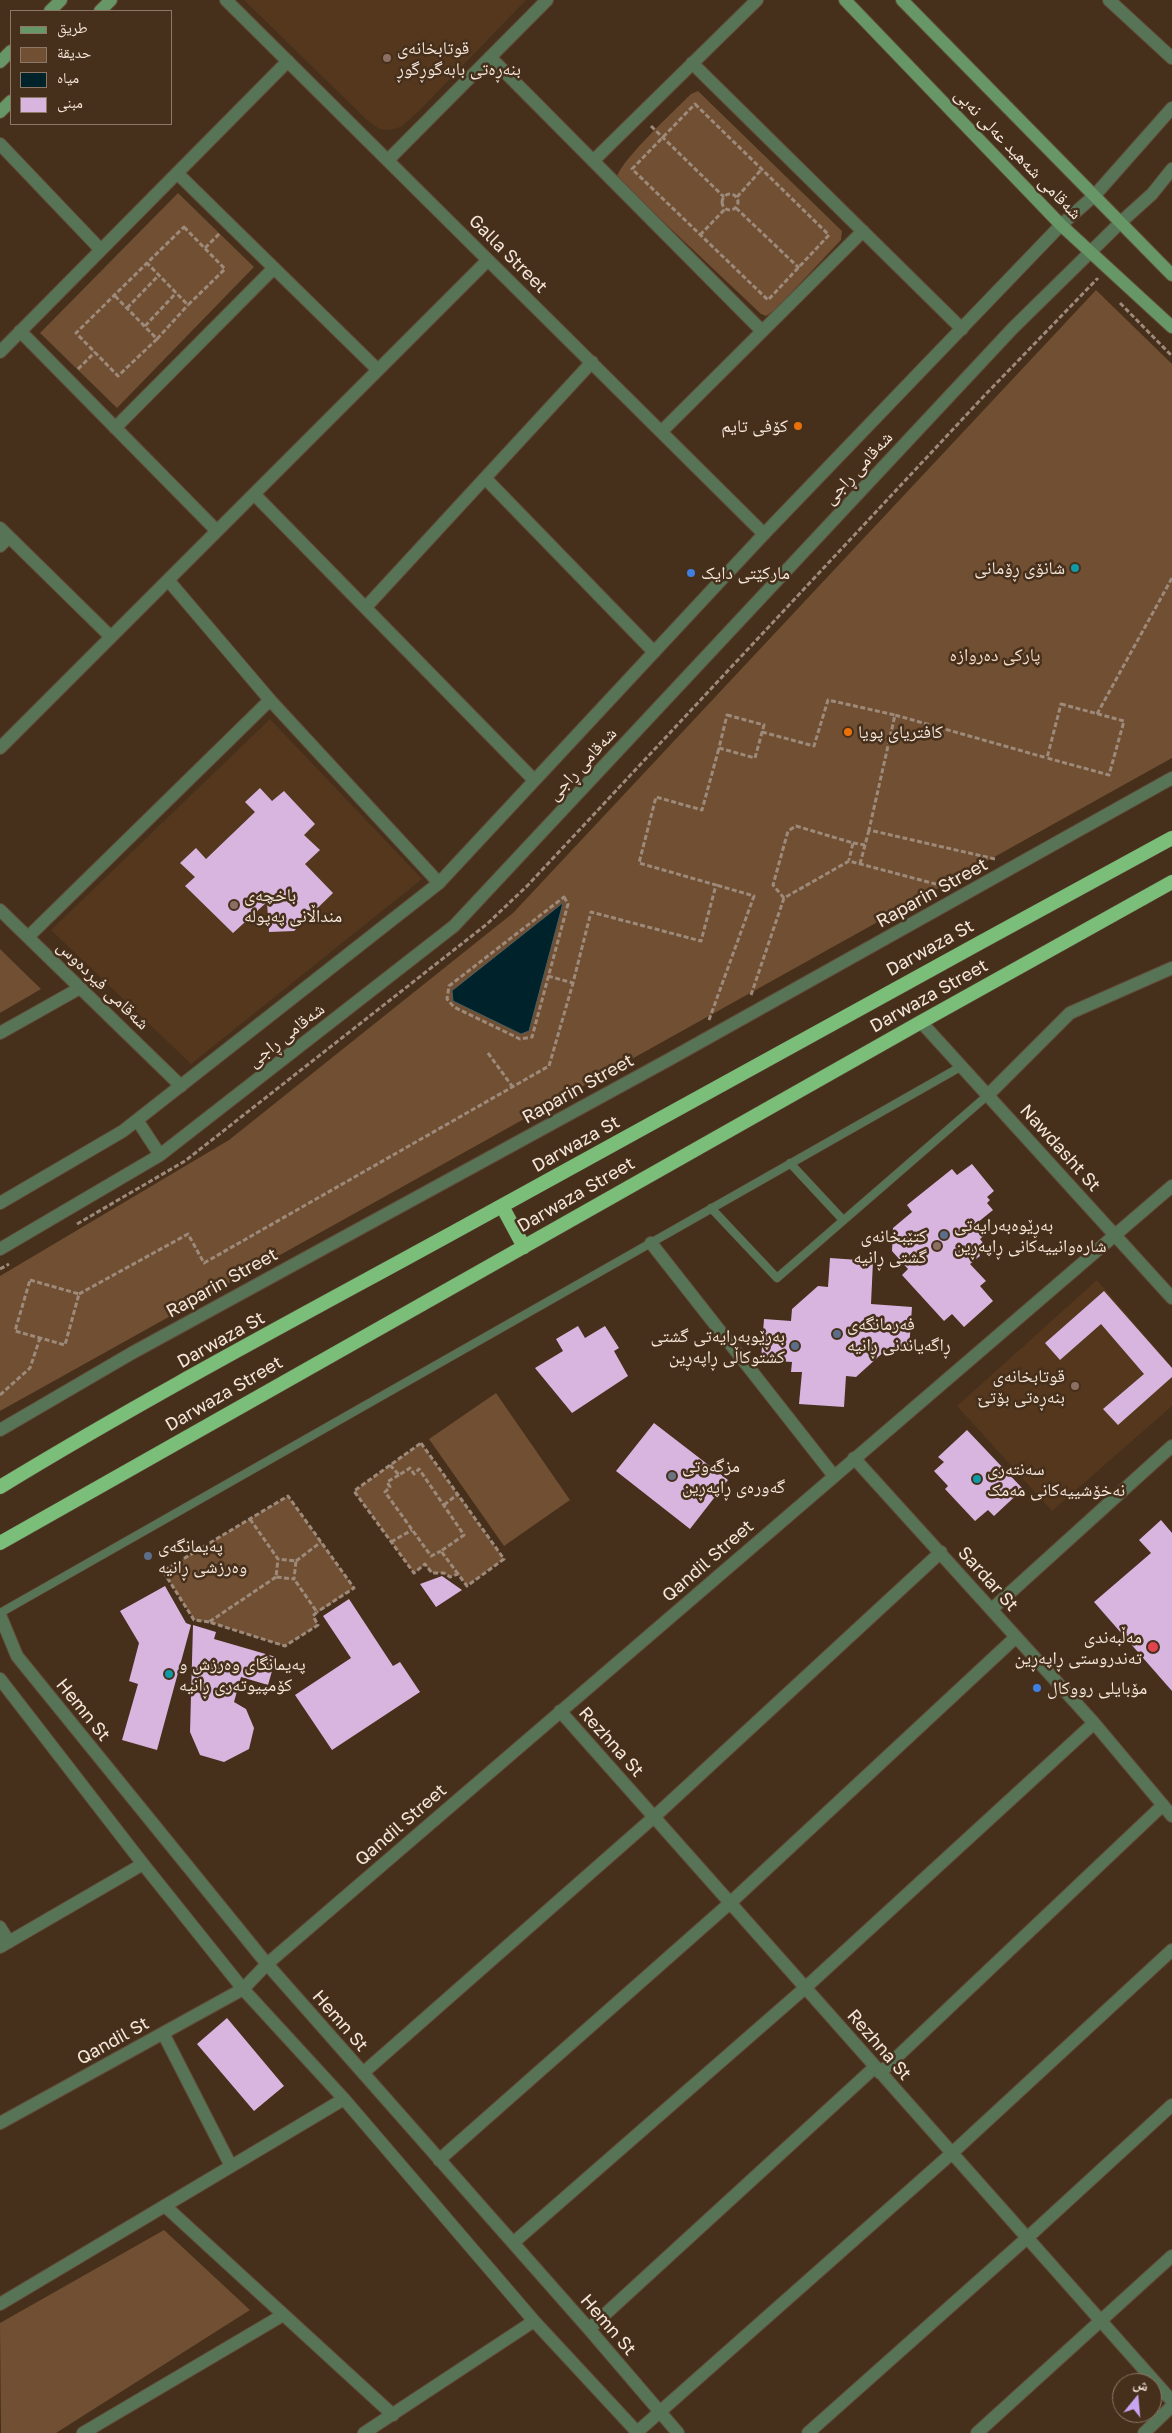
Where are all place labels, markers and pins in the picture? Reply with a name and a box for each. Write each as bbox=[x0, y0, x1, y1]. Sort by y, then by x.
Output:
place label: قوتابخانەی بنەڕەتی بابەگوڕگوڕ bbox=[397, 37, 521, 80]
marker: قوتابخانەی بنەڕەتی بابەگوڕگوڕ bbox=[381, 52, 393, 64]
place label: کۆفی تایم bbox=[721, 415, 788, 437]
marker: کۆفی تایم bbox=[792, 420, 804, 432]
place label: شانۆی ڕۆمانی bbox=[974, 557, 1065, 579]
place label: مارکێتی دایک bbox=[701, 562, 790, 584]
marker: شانۆی ڕۆمانی bbox=[1069, 562, 1081, 574]
marker: مارکێتی دایک bbox=[685, 567, 697, 579]
place label: کافتریای پویا bbox=[858, 721, 943, 743]
marker: کافتریای پویا bbox=[842, 726, 854, 738]
place label: باخچەی منداڵانی پەپولە bbox=[244, 884, 342, 926]
marker: باخچەی منداڵانی پەپولە bbox=[228, 899, 240, 911]
place label: بەڕێوەبەرایەتی شارەوانییەکانی ڕاپەڕین bbox=[954, 1214, 1106, 1256]
place label: کتێبخانەی گشتی ڕانیە bbox=[853, 1225, 927, 1268]
marker: بەڕێوەبەرایەتی شارەوانییەکانی ڕاپەڕین bbox=[938, 1229, 950, 1241]
marker: کتێبخانەی گشتی ڕانیە bbox=[931, 1240, 943, 1252]
place label: فەرمانگەی ڕاگەیاندنی ڕانیە bbox=[847, 1313, 951, 1356]
place label: بەڕێوبەرایەتی گشتی کشتوکاڵی ڕاپەڕین bbox=[650, 1325, 785, 1368]
marker: فەرمانگەی ڕاگەیاندنی ڕانیە bbox=[831, 1328, 843, 1340]
marker: بەڕێوبەرایەتی گشتی کشتوکاڵی ڕاپەڕین bbox=[789, 1340, 801, 1352]
place label: قوتابخانەی بنەڕەتی بۆتێ bbox=[977, 1365, 1065, 1408]
marker: قوتابخانەی بنەڕەتی بۆتێ bbox=[1069, 1380, 1081, 1392]
place label: مزگەوتی گەورەی ڕاپەڕین bbox=[682, 1455, 785, 1498]
place label: سەنتەری نەخۆشییەکانی مەمک bbox=[987, 1458, 1125, 1500]
marker: مزگەوتی گەورەی ڕاپەڕین bbox=[666, 1470, 678, 1482]
marker: سەنتەری نەخۆشییەکانی مەمک bbox=[971, 1473, 983, 1485]
place label: پەیمانگەی وەرزشی ڕانیە bbox=[158, 1535, 247, 1578]
marker: پەیمانگەی وەرزشی ڕانیە bbox=[142, 1550, 154, 1562]
place label: مەڵبەندی تەندروستی ڕاپەڕین bbox=[1014, 1626, 1142, 1668]
marker: مەڵبەندی تەندروستی ڕاپەڕین bbox=[1146, 1640, 1160, 1654]
place label: پەیمانگای وەرزش و کۆمپیوتەری ڕانیە bbox=[179, 1653, 306, 1696]
marker: پەیمانگای وەرزش و کۆمپیوتەری ڕانیە bbox=[163, 1668, 175, 1680]
place label: مۆبایلی رووکال bbox=[1047, 1677, 1147, 1699]
marker: مۆبایلی رووکال bbox=[1031, 1682, 1043, 1694]

